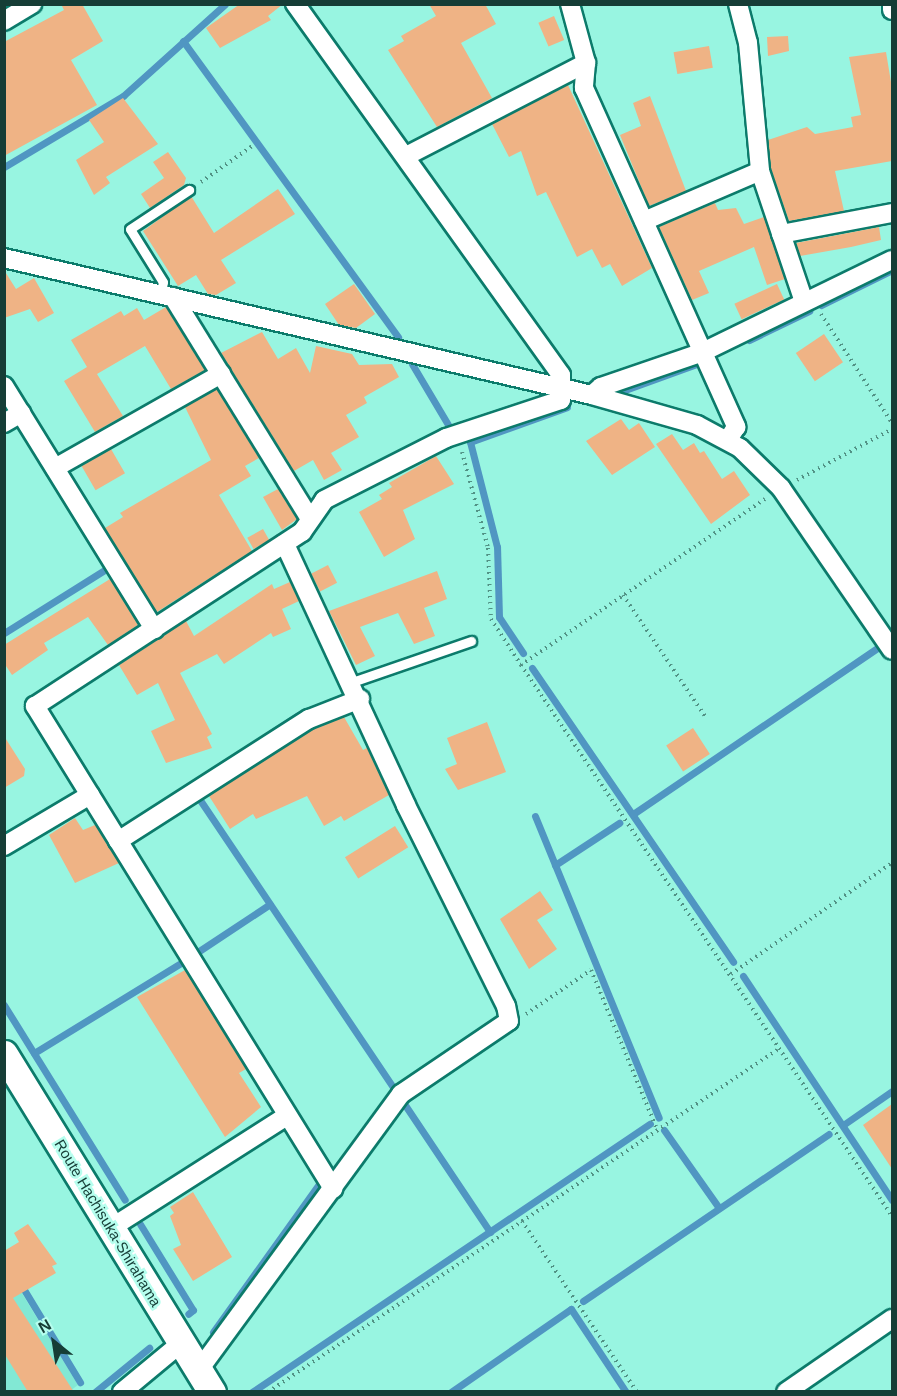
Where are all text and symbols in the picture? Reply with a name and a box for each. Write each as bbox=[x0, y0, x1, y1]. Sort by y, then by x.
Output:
street label: Route Hachisuka-Shirahama bbox=[51, 1136, 165, 1310]
north arrow bbox=[24, 1312, 84, 1372]
text: N bbox=[35, 1316, 54, 1336]

